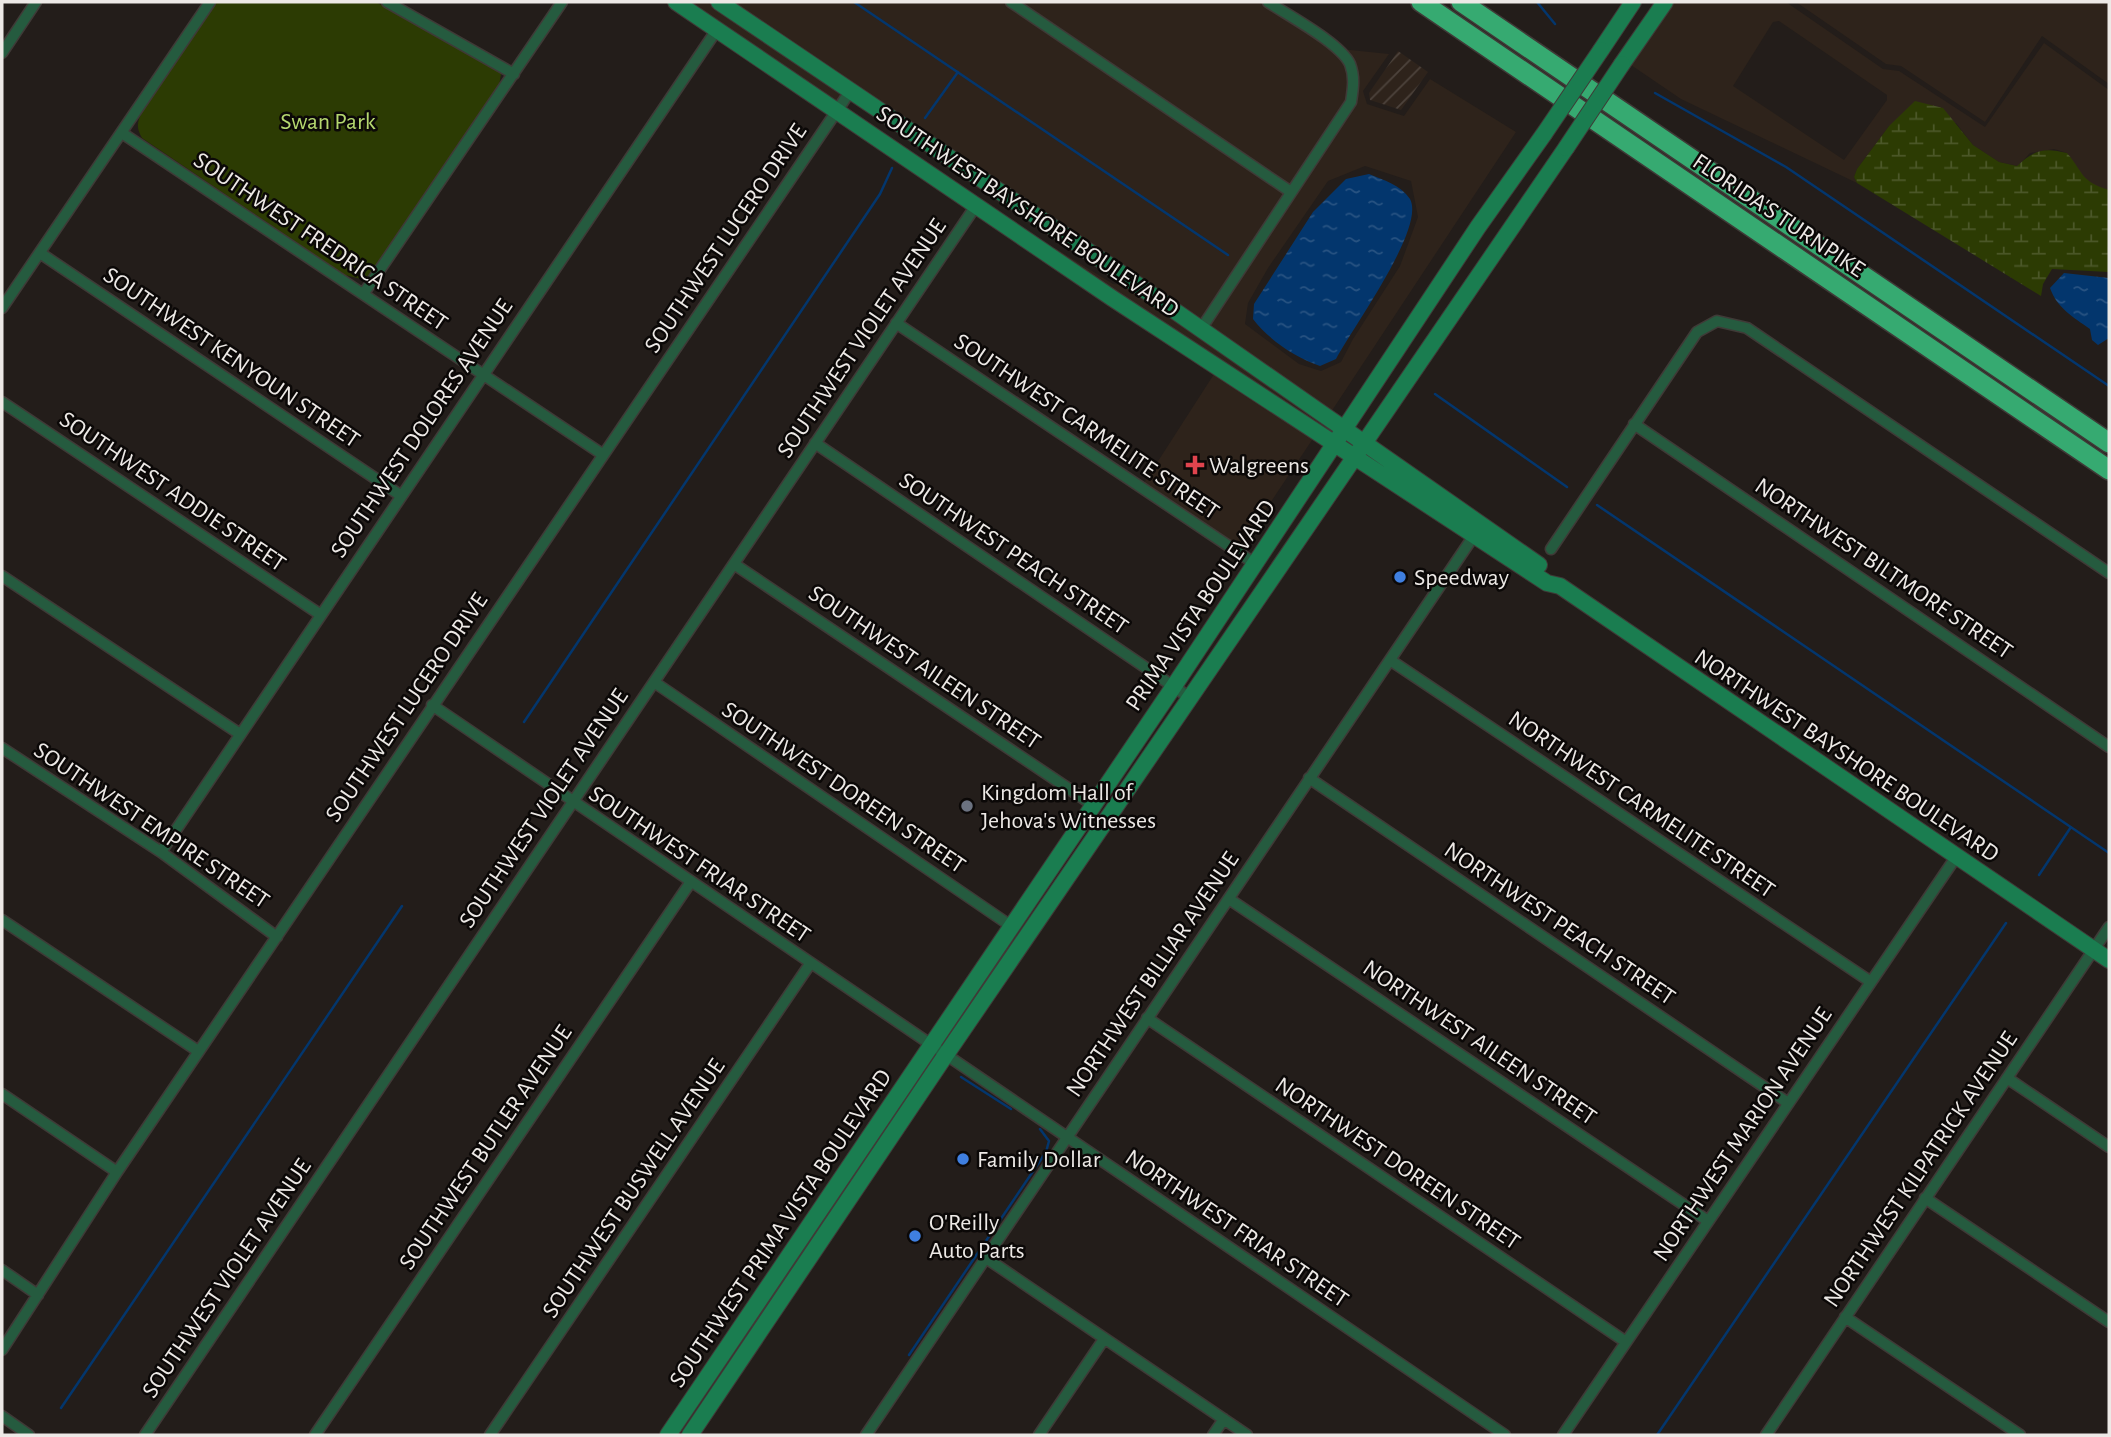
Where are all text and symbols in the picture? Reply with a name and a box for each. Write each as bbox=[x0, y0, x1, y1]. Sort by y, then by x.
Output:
street label: SOUTHWEST BAYSHORE BOULEVARD bbox=[872, 101, 1183, 322]
park label: Swan Park bbox=[280, 110, 376, 134]
street label: SOUTHWEST LUCERO DRIVE bbox=[640, 119, 812, 357]
street label: SOUTHWEST FREDRICA STREET bbox=[189, 148, 452, 336]
street label: FLORIDA'S TURNPIKE bbox=[1688, 150, 1869, 282]
street label: SOUTHWEST VIOLET AVENUE bbox=[773, 214, 951, 462]
street label: SOUTHWEST KENYOUN STREET bbox=[99, 263, 364, 453]
street label: SOUTHWEST DOLORES AVENUE bbox=[326, 295, 518, 562]
street label: SOUTHWEST CARMELITE STREET bbox=[950, 329, 1223, 525]
street label: SOUTHWEST ADDIE STREET bbox=[55, 407, 290, 576]
place label: Walgreens bbox=[1209, 454, 1309, 478]
marker: Walgreens bbox=[1187, 457, 1203, 473]
street label: SOUTHWEST PEACH STREET bbox=[895, 468, 1132, 640]
street label: NORTHWEST BILTMORE STREET bbox=[1750, 474, 2017, 664]
street label: PRIMA VISTA BOULEVARD bbox=[1121, 496, 1280, 715]
place label: Speedway bbox=[1414, 566, 1509, 590]
marker: Speedway bbox=[1392, 569, 1408, 585]
street label: SOUTHWEST AILEEN STREET bbox=[804, 581, 1045, 754]
street label: SOUTHWEST LUCERO DRIVE bbox=[321, 588, 493, 826]
street label: NORTHWEST BAYSHORE BOULEVARD bbox=[1690, 645, 2003, 867]
street label: SOUTHWEST VIOLET AVENUE bbox=[455, 684, 633, 932]
street label: SOUTHWEST DOREEN STREET bbox=[718, 697, 970, 878]
street label: NORTHWEST CARMELITE STREET bbox=[1504, 707, 1779, 903]
street label: SOUTHWEST EMPIRE STREET bbox=[29, 738, 274, 914]
place label: Kingdom Hall of Jehova's Witnesses bbox=[981, 781, 1156, 833]
street label: SOUTHWEST FRIAR STREET bbox=[584, 782, 815, 948]
marker: Kingdom Hall of Jehova's Witnesses bbox=[959, 798, 975, 814]
street label: NORTHWEST PEACH STREET bbox=[1440, 838, 1679, 1010]
street label: NORTHWEST BILLIAR AVENUE bbox=[1062, 848, 1244, 1101]
street label: NORTHWEST AILEEN STREET bbox=[1358, 956, 1601, 1130]
street label: NORTHWEST MARION AVENUE bbox=[1649, 1003, 1837, 1266]
street label: SOUTHWEST BUTLER AVENUE bbox=[395, 1021, 577, 1274]
street label: NORTHWEST KILPATRICK AVENUE bbox=[1820, 1027, 2022, 1312]
street label: SOUTHWEST BUSWELL AVENUE bbox=[538, 1054, 730, 1322]
street label: SOUTHWEST PRIMA VISTA BOULEVARD bbox=[665, 1065, 896, 1392]
street label: NORTHWEST DOREEN STREET bbox=[1271, 1073, 1524, 1255]
street label: NORTHWEST FRIAR STREET bbox=[1121, 1145, 1353, 1313]
place label: Family Dollar bbox=[977, 1148, 1101, 1172]
marker: Family Dollar bbox=[955, 1151, 971, 1167]
street label: SOUTHWEST VIOLET AVENUE bbox=[138, 1154, 316, 1402]
place label: O'Reilly Auto Parts bbox=[929, 1211, 1025, 1263]
marker: O'Reilly Auto Parts bbox=[907, 1228, 923, 1244]

